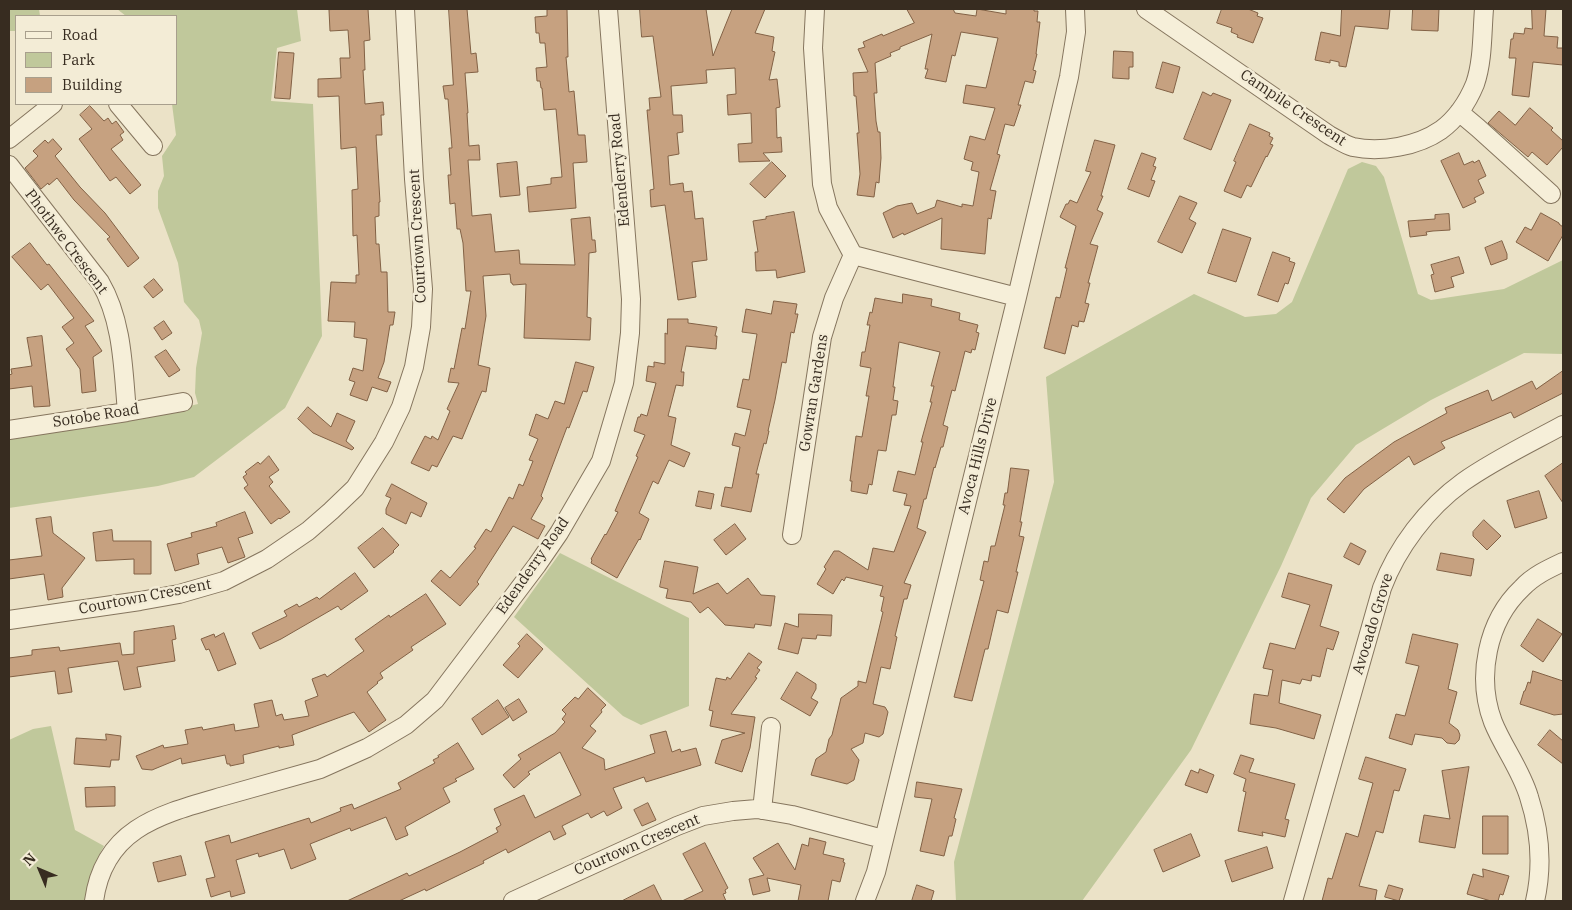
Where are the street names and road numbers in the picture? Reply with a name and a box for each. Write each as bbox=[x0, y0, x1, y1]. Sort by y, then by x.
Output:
street label: Campile Crescent bbox=[1237, 66, 1349, 150]
street label: Edenderry Road bbox=[606, 112, 634, 228]
street label: Courtown Crescent bbox=[405, 168, 431, 304]
street label: Phothwe Crescent bbox=[21, 186, 111, 298]
street label: Gowran Gardens bbox=[796, 333, 832, 453]
street label: Avoca Hills Drive bbox=[955, 396, 1001, 516]
street label: Sotobe Road bbox=[51, 400, 141, 432]
street label: Edenderry Road bbox=[493, 514, 573, 618]
street label: Avocado Grove bbox=[1349, 571, 1397, 677]
street label: Courtown Crescent bbox=[77, 575, 213, 619]
street label: Courtown Crescent bbox=[572, 810, 702, 880]

